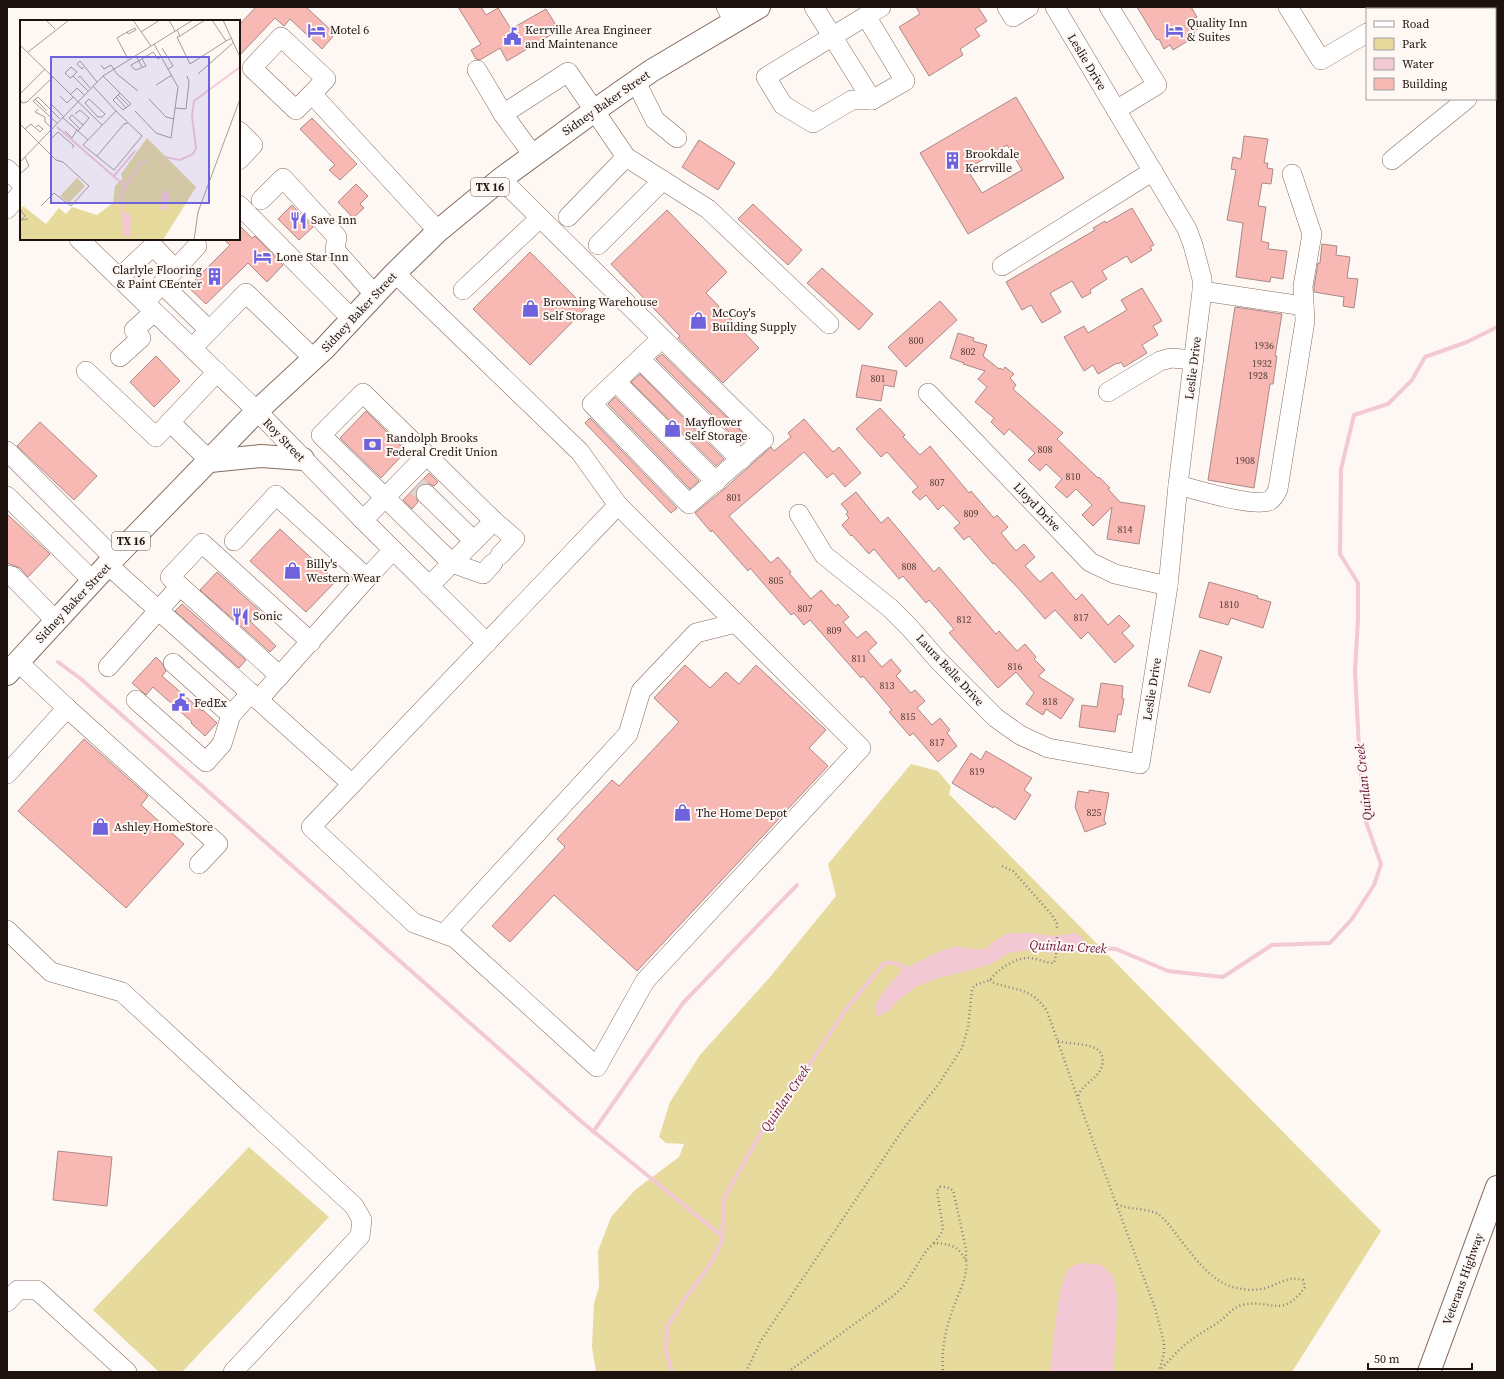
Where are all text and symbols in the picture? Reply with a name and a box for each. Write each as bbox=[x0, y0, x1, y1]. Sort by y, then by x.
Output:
legend bbox=[1366, 8, 1496, 100]
place label: Quality Inn & Suites bbox=[1187, 15, 1248, 45]
text: Road bbox=[1402, 16, 1429, 32]
inset map bbox=[20, 20, 240, 240]
hotel icon: Motel 6 bbox=[307, 20, 327, 40]
hotel icon: Quality Inn & Suites bbox=[1164, 20, 1184, 40]
place label: Motel 6 bbox=[330, 22, 369, 38]
place label: Kerrville Area Engineer and Maintenance bbox=[525, 22, 652, 52]
public building icon: Kerrville Area Engineer and Maintenance bbox=[502, 27, 522, 47]
street label: Leslie Drive bbox=[1064, 31, 1110, 93]
text: Park bbox=[1402, 36, 1427, 52]
text: Water bbox=[1402, 56, 1434, 72]
street label: Sidney Baker Street bbox=[559, 67, 653, 139]
text: Building bbox=[1402, 76, 1447, 92]
place label: Brookdale Kerrville bbox=[965, 146, 1019, 176]
building icon: Brookdale Kerrville bbox=[942, 151, 962, 171]
road number: TX 16 bbox=[471, 178, 509, 196]
restaurant icon: Save Inn bbox=[288, 210, 308, 230]
place label: Save Inn bbox=[311, 212, 357, 228]
hotel icon: Lone Star Inn bbox=[253, 247, 273, 267]
place label: Lone Star Inn bbox=[276, 249, 349, 265]
place label: Clarlyle Flooring & Paint CEenter bbox=[112, 262, 202, 292]
building icon: Clarlyle Flooring & Paint CEenter bbox=[205, 267, 225, 287]
street label: Sidney Baker Street bbox=[318, 269, 400, 355]
place label: Browning Warehouse Self Storage bbox=[543, 294, 658, 324]
shop icon: Browning Warehouse Self Storage bbox=[520, 299, 540, 319]
place label: McCoy's Building Supply bbox=[712, 305, 797, 335]
shop icon: McCoy's Building Supply bbox=[689, 310, 709, 330]
house number: 800 bbox=[909, 334, 924, 347]
street label: Leslie Drive bbox=[1181, 336, 1205, 400]
house number: 1936 bbox=[1254, 339, 1274, 352]
house number: 802 bbox=[961, 345, 976, 358]
house number: 1932 bbox=[1252, 357, 1272, 370]
house number: 1928 bbox=[1248, 369, 1268, 382]
house number: 801 bbox=[871, 372, 886, 385]
place label: Mayflower Self Storage bbox=[685, 414, 747, 444]
street label: Roy Street bbox=[259, 415, 309, 465]
shop icon: Mayflower Self Storage bbox=[662, 419, 682, 439]
place label: Randolph Brooks Federal Credit Union bbox=[386, 430, 498, 460]
bank icon: Randolph Brooks Federal Credit Union bbox=[363, 435, 383, 455]
house number: 808 bbox=[1038, 443, 1053, 456]
house number: 1908 bbox=[1235, 454, 1255, 467]
house number: 810 bbox=[1066, 470, 1081, 483]
house number: 807 bbox=[930, 476, 945, 489]
street label: Lloyd Drive bbox=[1010, 479, 1064, 535]
house number: 801 bbox=[727, 491, 742, 504]
house number: 809 bbox=[964, 507, 979, 520]
house number: 814 bbox=[1118, 523, 1133, 536]
road number: TX 16 bbox=[112, 532, 150, 550]
place label: Billy's Western Wear bbox=[306, 556, 381, 586]
street label: Sidney Baker Street bbox=[32, 560, 114, 646]
house number: 808 bbox=[902, 560, 917, 573]
shop icon: Billy's Western Wear bbox=[283, 561, 303, 581]
house number: 805 bbox=[769, 574, 784, 587]
house number: 1810 bbox=[1219, 598, 1239, 611]
house number: 807 bbox=[798, 602, 813, 615]
restaurant icon: Sonic bbox=[230, 606, 250, 626]
place label: Sonic bbox=[253, 608, 283, 624]
house number: 817 bbox=[1074, 611, 1089, 624]
house number: 812 bbox=[957, 613, 972, 626]
house number: 809 bbox=[827, 624, 842, 637]
street label: Laura Belle Drive bbox=[913, 631, 987, 709]
house number: 811 bbox=[852, 652, 867, 665]
street label: Leslie Drive bbox=[1139, 656, 1165, 722]
house number: 816 bbox=[1008, 660, 1023, 673]
house number: 813 bbox=[880, 679, 895, 692]
public building icon: FedEx bbox=[171, 693, 191, 713]
place label: FedEx bbox=[194, 695, 228, 711]
house number: 818 bbox=[1043, 695, 1058, 708]
house number: 815 bbox=[901, 710, 916, 723]
house number: 817 bbox=[930, 736, 945, 749]
water label: Quinlan Creek bbox=[1351, 742, 1376, 821]
house number: 819 bbox=[970, 765, 985, 778]
shop icon: The Home Depot bbox=[673, 803, 693, 823]
place label: The Home Depot bbox=[696, 805, 787, 821]
house number: 825 bbox=[1087, 806, 1102, 819]
shop icon: Ashley HomeStore bbox=[91, 817, 111, 837]
place label: Ashley HomeStore bbox=[114, 819, 213, 835]
water label: Quinlan Creek bbox=[1029, 936, 1108, 957]
water label: Quinlan Creek bbox=[757, 1061, 815, 1135]
street label: Veterans Highway bbox=[1439, 1230, 1487, 1327]
scale bar bbox=[1368, 1345, 1472, 1371]
text: 50 m bbox=[1374, 1351, 1400, 1367]

